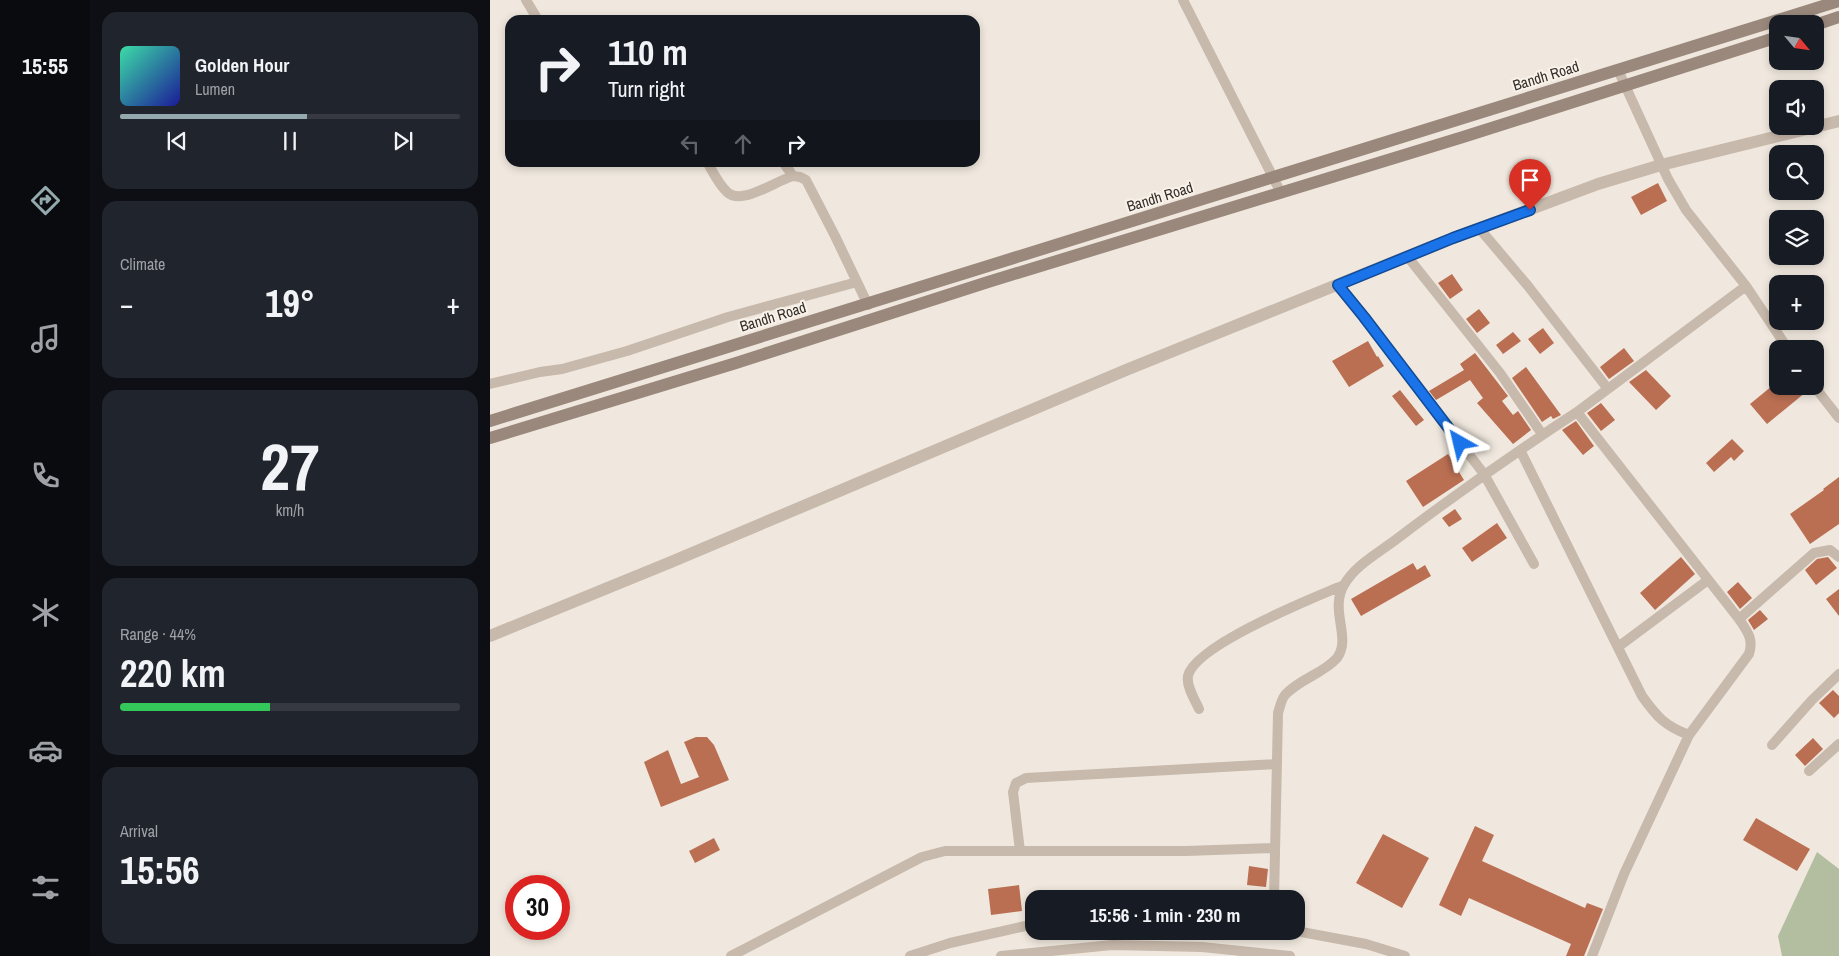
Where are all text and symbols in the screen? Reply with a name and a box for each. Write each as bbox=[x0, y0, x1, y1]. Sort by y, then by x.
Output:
north arrow bbox=[1769, 15, 1824, 70]
map controls bbox=[1769, 15, 1824, 395]
text: 110 m bbox=[608, 29, 688, 76]
icon: right bbox=[525, 35, 590, 100]
text: 15:55 bbox=[22, 51, 68, 81]
text: Golden Hour bbox=[195, 52, 289, 78]
street label: Bandh Road bbox=[1510, 55, 1582, 96]
text: Turn right bbox=[608, 74, 685, 104]
text: Lumen bbox=[195, 78, 235, 100]
button: sound bbox=[1769, 80, 1824, 135]
icon: previous bbox=[163, 127, 191, 155]
icon: pause bbox=[276, 127, 304, 155]
icon: next bbox=[389, 127, 417, 155]
icon: left bbox=[676, 130, 704, 158]
icon: ahead bbox=[729, 130, 757, 158]
icon: right bbox=[782, 130, 810, 158]
button: search bbox=[1769, 145, 1824, 200]
pin bbox=[1509, 159, 1551, 210]
icon: arrive bbox=[1516, 166, 1544, 194]
street label: Bandh Road bbox=[1124, 176, 1196, 217]
icon: directions bbox=[28, 183, 63, 218]
button: layers bbox=[1769, 210, 1824, 265]
text: Climate bbox=[120, 253, 165, 275]
button: + bbox=[1769, 275, 1824, 330]
text: 19° bbox=[265, 278, 315, 329]
text: − bbox=[120, 285, 133, 323]
text: + bbox=[447, 285, 460, 323]
street label: Bandh Road bbox=[737, 296, 809, 337]
icon: music bbox=[28, 321, 63, 356]
button: − bbox=[1769, 340, 1824, 395]
position arrow bbox=[1433, 416, 1485, 468]
text: 27 bbox=[260, 423, 320, 510]
icon: phone bbox=[28, 458, 63, 493]
text: km/h bbox=[276, 499, 304, 521]
icon: climate bbox=[28, 595, 63, 630]
text: Range · 44% bbox=[120, 623, 196, 645]
text: 220 km bbox=[120, 648, 226, 699]
icon: car bbox=[28, 733, 63, 768]
text: Arrival bbox=[120, 820, 158, 842]
text: 15:56 bbox=[120, 845, 200, 896]
icon: filters bbox=[28, 870, 63, 905]
speed limit sign: 30 bbox=[505, 875, 570, 940]
text: 15:56 · 1 min · 230 m bbox=[1090, 902, 1240, 928]

